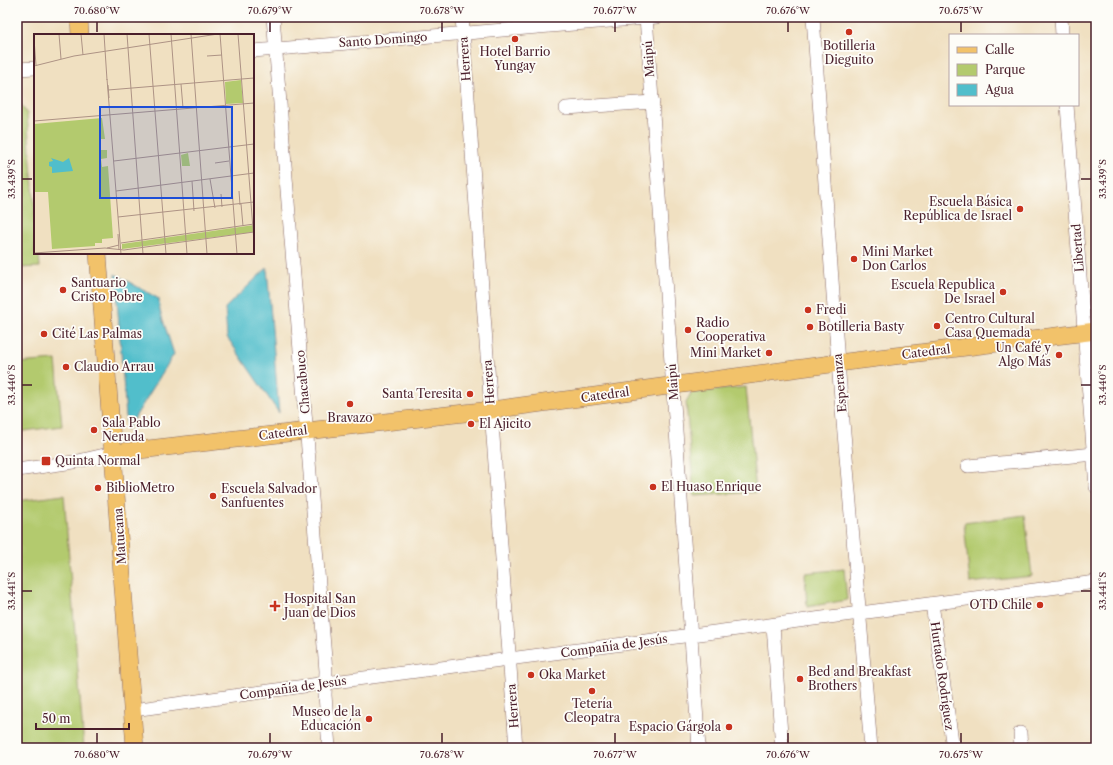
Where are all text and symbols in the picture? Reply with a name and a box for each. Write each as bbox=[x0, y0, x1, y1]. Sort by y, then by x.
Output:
text: 70.680°W bbox=[74, 4, 121, 17]
text: 70.679°W bbox=[248, 4, 293, 17]
text: 70.678°W bbox=[420, 4, 465, 17]
text: 70.677°W bbox=[593, 4, 638, 17]
text: 70.676°W bbox=[766, 4, 811, 17]
text: 70.675°W bbox=[939, 4, 984, 17]
marker: Botilleria Dieguito bbox=[844, 27, 854, 37]
street label: Santo Domingo bbox=[338, 29, 428, 50]
inset map bbox=[34, 34, 254, 254]
marker: Hotel Barrio Yungay bbox=[510, 34, 520, 44]
legend bbox=[949, 34, 1079, 106]
street label: Herrera bbox=[455, 36, 474, 82]
place label: Botilleria Dieguito bbox=[823, 38, 876, 67]
street label: Maipú bbox=[640, 39, 657, 78]
text: Calle bbox=[985, 42, 1015, 57]
place label: Hotel Barrio Yungay bbox=[480, 44, 550, 73]
text: Parque bbox=[985, 62, 1026, 77]
text: Agua bbox=[984, 82, 1015, 97]
text: 33.439°S bbox=[5, 159, 18, 199]
text: 33.439°S bbox=[1096, 159, 1109, 199]
place label: Escuela Básica República de Israel bbox=[903, 194, 1013, 223]
marker: Escuela Básica República de Israel bbox=[1015, 204, 1025, 214]
street label: Libertad bbox=[1068, 223, 1087, 273]
place label: Mini Market Don Carlos bbox=[862, 244, 934, 273]
marker: Mini Market Don Carlos bbox=[849, 254, 859, 264]
place label: Santuario Cristo Pobre bbox=[71, 275, 143, 304]
place label: Escuela Republica De Israel bbox=[891, 277, 996, 306]
marker: Santuario Cristo Pobre bbox=[58, 285, 68, 295]
marker: Escuela Republica De Israel bbox=[998, 287, 1008, 297]
place label: Fredi bbox=[816, 302, 847, 317]
marker: Fredi bbox=[803, 305, 813, 315]
place label: Centro Cultural Casa Quemada bbox=[945, 311, 1035, 340]
place label: Radio Cooperativa bbox=[696, 315, 766, 344]
place label: Botilleria Basty bbox=[818, 319, 905, 334]
marker: Centro Cultural Casa Quemada bbox=[932, 321, 942, 331]
marker: Botilleria Basty bbox=[805, 322, 815, 332]
marker: Radio Cooperativa bbox=[683, 325, 693, 335]
place label: Cité Las Palmas bbox=[52, 326, 142, 341]
marker: Cité Las Palmas bbox=[39, 329, 49, 339]
place label: Un Café y Algo Más bbox=[995, 340, 1051, 369]
street label: Catedral bbox=[901, 341, 951, 362]
place label: Mini Market bbox=[690, 345, 762, 360]
marker: Mini Market bbox=[764, 348, 774, 358]
street label: Chacabuco bbox=[292, 350, 313, 415]
marker: Un Café y Algo Más bbox=[1054, 350, 1064, 360]
street label: Esperanza bbox=[829, 352, 850, 413]
place label: Claudio Arrau bbox=[74, 359, 155, 374]
street label: Herrera bbox=[479, 359, 498, 405]
marker: Claudio Arrau bbox=[61, 362, 71, 372]
street label: Maipú bbox=[664, 362, 681, 401]
text: 33.440°S bbox=[5, 365, 18, 405]
text: 33.440°S bbox=[1096, 365, 1109, 405]
street label: Catedral bbox=[580, 384, 631, 405]
place label: Santa Teresita bbox=[382, 386, 463, 401]
marker: Santa Teresita bbox=[465, 389, 475, 399]
marker: Bravazo bbox=[345, 399, 355, 409]
place label: Bravazo bbox=[327, 410, 373, 425]
place label: Sala Pablo Neruda bbox=[102, 415, 161, 444]
place label: El Ajicito bbox=[479, 416, 531, 431]
marker: El Ajicito bbox=[466, 419, 476, 429]
street label: Catedral bbox=[258, 422, 308, 443]
marker: Sala Pablo Neruda bbox=[89, 425, 99, 435]
place label: Quinta Normal bbox=[55, 453, 141, 468]
marker: Quinta Normal bbox=[40, 455, 52, 467]
place label: El Huaso Enrique bbox=[661, 479, 762, 494]
place label: BiblioMetro bbox=[106, 480, 175, 495]
place label: Escuela Salvador Sanfuentes bbox=[221, 481, 317, 510]
marker: El Huaso Enrique bbox=[648, 482, 658, 492]
marker: BiblioMetro bbox=[93, 483, 103, 493]
marker: Escuela Salvador Sanfuentes bbox=[208, 491, 218, 501]
street label: Matucana bbox=[110, 507, 129, 565]
text: 33.441°S bbox=[5, 572, 18, 610]
text: 33.441°S bbox=[1096, 572, 1109, 610]
place label: Hospital San Juan de Dios bbox=[282, 591, 356, 620]
place label: OTD Chile bbox=[969, 597, 1032, 612]
marker: Hospital San Juan de Dios bbox=[269, 600, 281, 612]
marker: OTD Chile bbox=[1035, 600, 1045, 610]
street label: Hurtado Rodríguez bbox=[927, 621, 958, 731]
street label: Compañía de Jesús bbox=[560, 631, 668, 660]
place label: Bed and Breakfast Brothers bbox=[808, 664, 912, 693]
place label: Oka Market bbox=[539, 667, 607, 682]
marker: Oka Market bbox=[526, 670, 536, 680]
street label: Compañía de Jesús bbox=[239, 673, 347, 702]
marker: Bed and Breakfast Brothers bbox=[795, 674, 805, 684]
street label: Herrera bbox=[503, 683, 522, 729]
marker: Tetería Cleopatra bbox=[587, 686, 597, 696]
place label: Tetería Cleopatra bbox=[564, 696, 621, 725]
place label: Museo de la Educación bbox=[292, 704, 362, 733]
scale bar bbox=[36, 705, 129, 731]
text: 50 m bbox=[42, 711, 71, 726]
marker: Museo de la Educación bbox=[364, 714, 374, 724]
place label: Espacio Gárgola bbox=[629, 719, 722, 734]
marker: Espacio Gárgola bbox=[724, 722, 734, 732]
text: 70.680°W bbox=[74, 748, 121, 761]
text: 70.679°W bbox=[248, 748, 293, 761]
text: 70.678°W bbox=[420, 748, 465, 761]
text: 70.677°W bbox=[593, 748, 638, 761]
text: 70.676°W bbox=[766, 748, 811, 761]
text: 70.675°W bbox=[939, 748, 984, 761]

